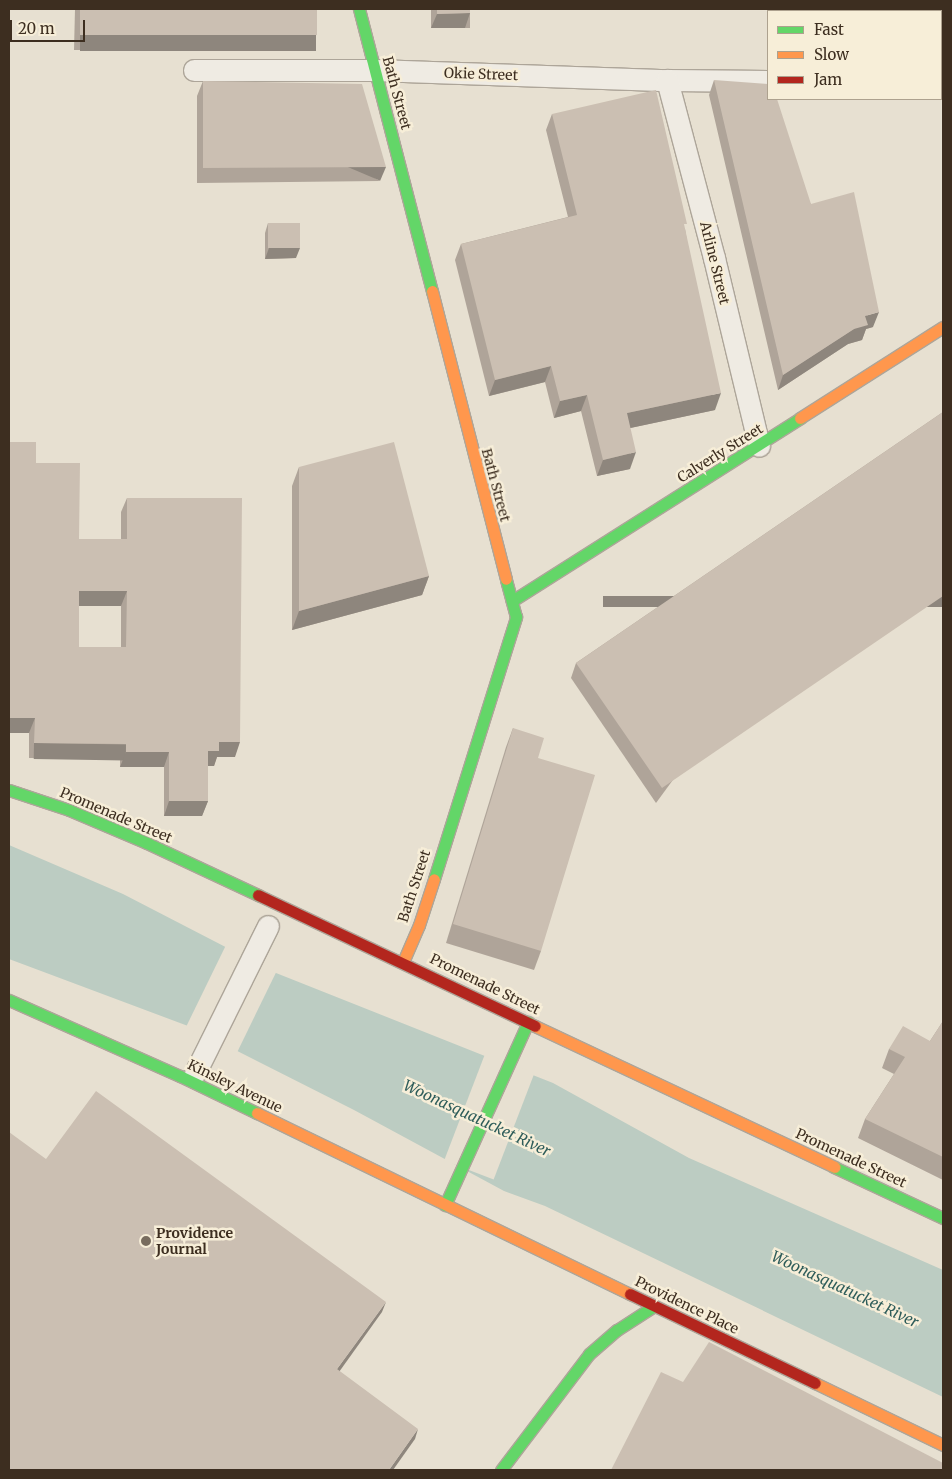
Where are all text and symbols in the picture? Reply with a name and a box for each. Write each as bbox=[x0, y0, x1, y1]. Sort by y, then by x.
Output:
scale bar bbox=[12, 10, 88, 42]
legend bbox=[767, 10, 942, 100]
text: 20 m bbox=[18, 19, 55, 38]
text: Fast bbox=[814, 20, 844, 39]
text: Slow bbox=[814, 45, 849, 64]
street label: Bath Street bbox=[379, 55, 415, 131]
street label: Okie Street bbox=[444, 64, 518, 84]
text: Jam bbox=[814, 70, 842, 89]
street label: Arline Street bbox=[697, 220, 733, 306]
street label: Calverly Street bbox=[674, 420, 766, 486]
street label: Bath Street bbox=[478, 447, 514, 523]
street label: Promenade Street bbox=[57, 784, 175, 846]
street label: Bath Street bbox=[394, 848, 434, 924]
street label: Promenade Street bbox=[427, 950, 543, 1018]
street label: Kinsley Avenue bbox=[185, 1056, 285, 1116]
water label: Woonasquatucket River bbox=[401, 1076, 553, 1160]
street label: Promenade Street bbox=[793, 1125, 909, 1191]
place label: Providence Journal bbox=[156, 1225, 233, 1258]
marker: Providence Journal bbox=[140, 1235, 152, 1247]
water label: Woonasquatucket River bbox=[769, 1247, 921, 1331]
street label: Providence Place bbox=[632, 1273, 742, 1337]

